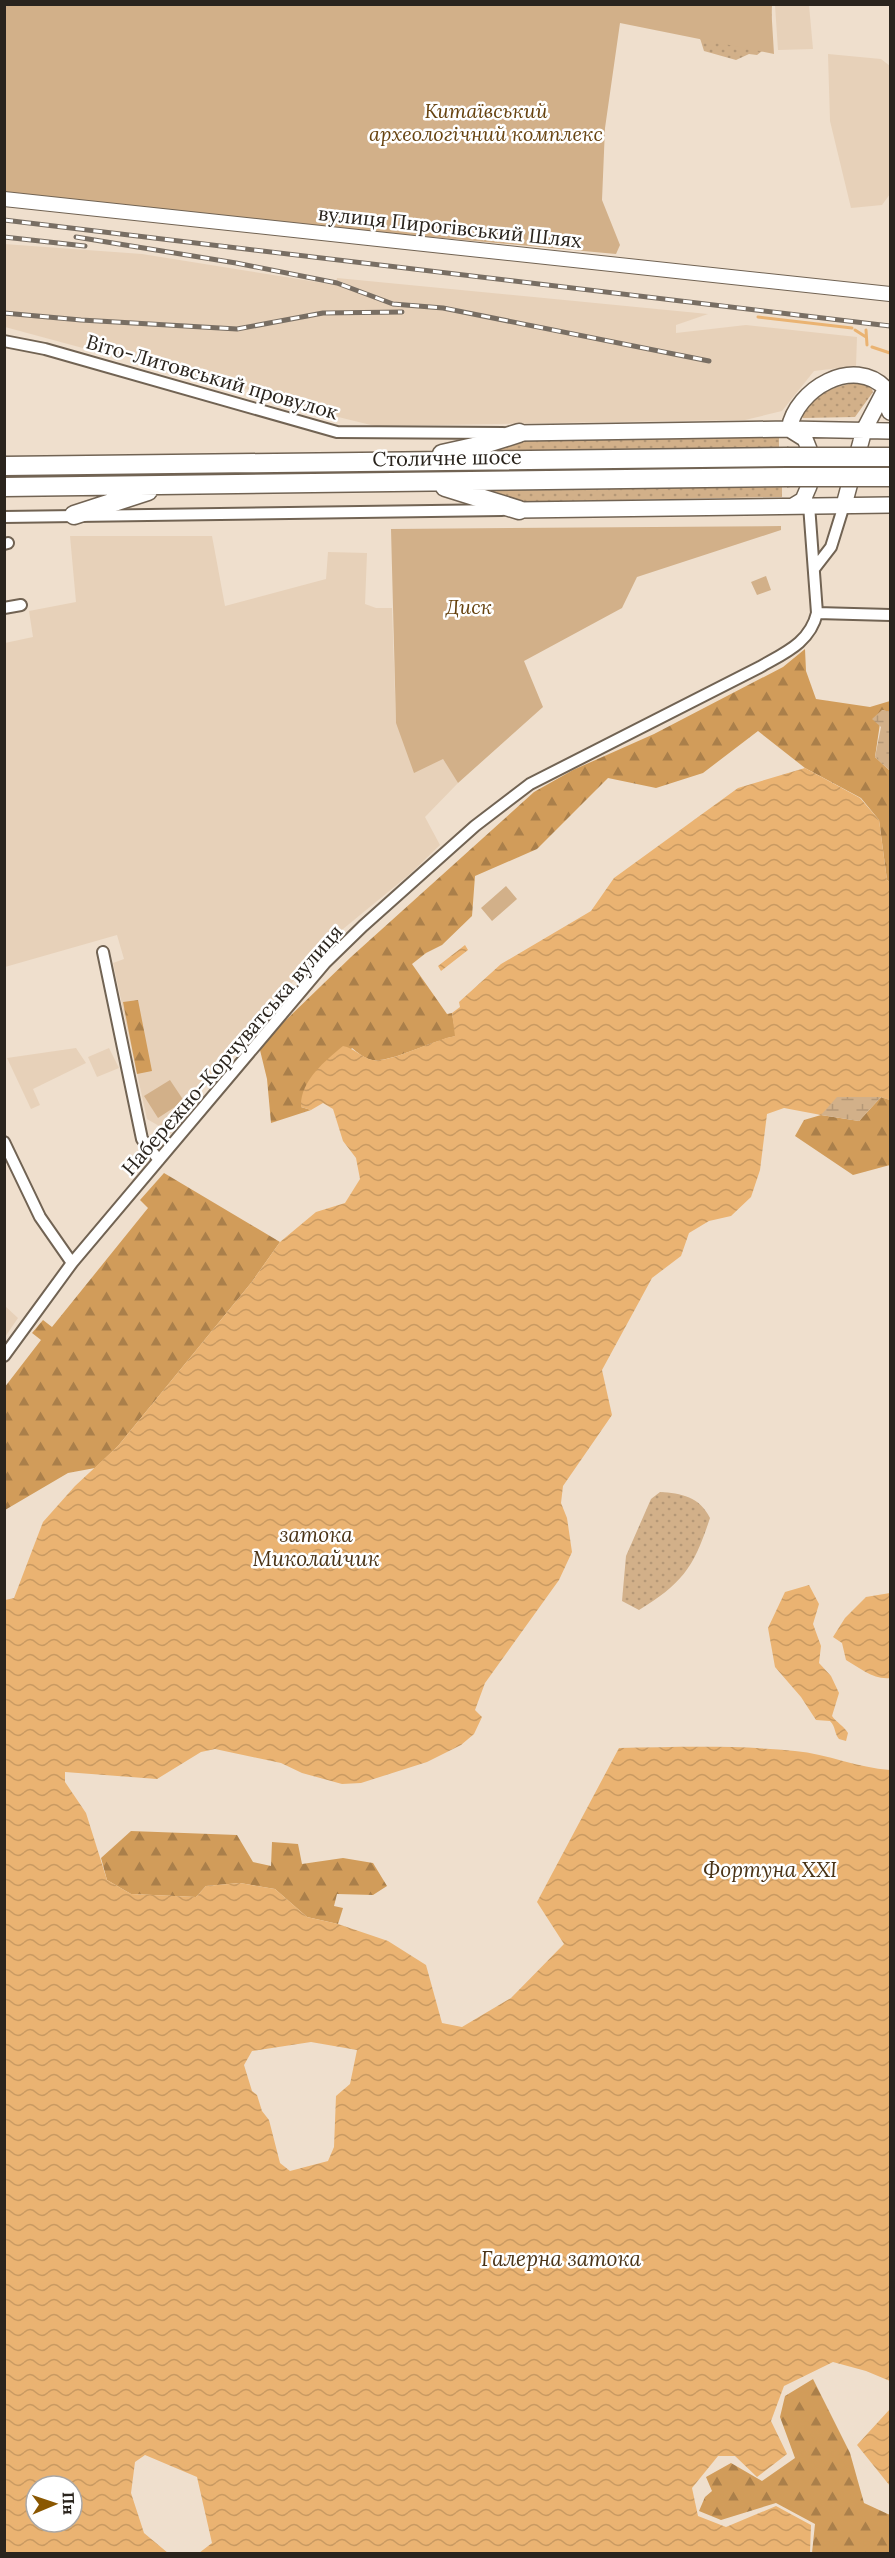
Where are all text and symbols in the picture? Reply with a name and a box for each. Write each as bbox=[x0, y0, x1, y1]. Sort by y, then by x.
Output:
park label: Китаївський археологічний комплекс bbox=[369, 98, 603, 146]
street label: вулиця Пирогівський Шлях bbox=[317, 200, 584, 253]
street label: Віто-Литовський провулок bbox=[83, 329, 341, 425]
street label: Столичне шосе bbox=[372, 444, 522, 471]
park label: Диск bbox=[445, 594, 493, 619]
street label: Набережно-Корчуватська вулиця bbox=[116, 919, 347, 1180]
water label: затока Миколайчик bbox=[253, 1521, 380, 1572]
water label: Фортуна XXI bbox=[703, 1856, 837, 1883]
water label: Галерна затока bbox=[481, 2245, 642, 2272]
north arrow bbox=[24, 2474, 84, 2534]
text: Пн bbox=[59, 2492, 79, 2515]

